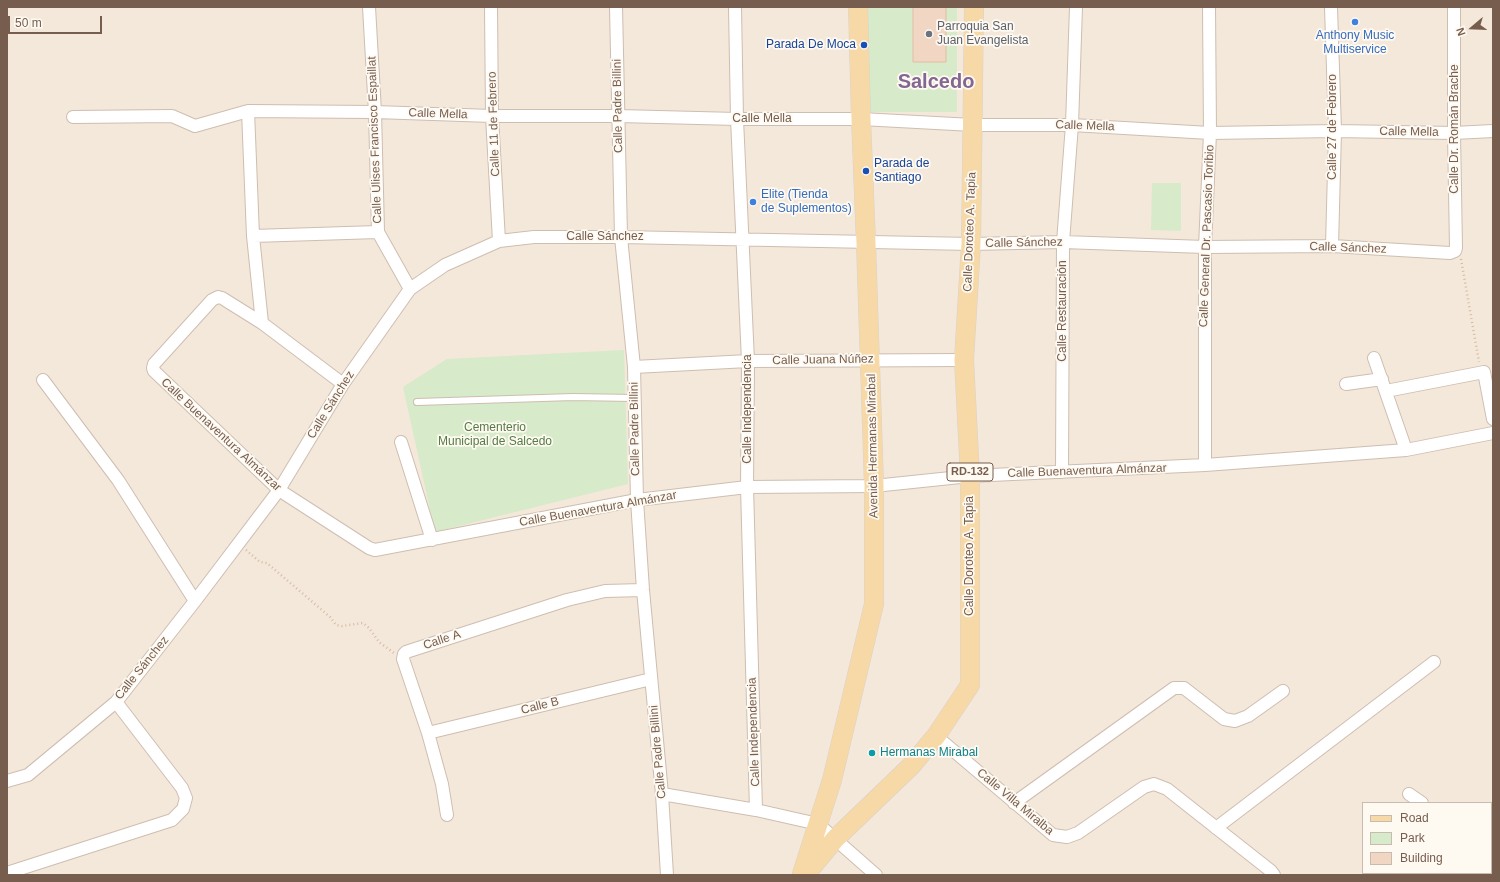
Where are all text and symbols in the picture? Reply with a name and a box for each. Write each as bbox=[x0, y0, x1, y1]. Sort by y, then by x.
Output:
scale bar bbox=[10, 8, 104, 34]
north arrow bbox=[1452, 8, 1492, 48]
text: 50 m bbox=[15, 16, 42, 30]
marker: Anthony Music Multiservice bbox=[1350, 17, 1360, 27]
place label: Parroquia San Juan Evangelista bbox=[937, 20, 1028, 48]
text: N bbox=[1454, 26, 1468, 38]
marker: Parroquia San Juan Evangelista bbox=[924, 29, 934, 39]
place label: Anthony Music Multiservice bbox=[1316, 29, 1394, 57]
place label: Parada De Moca bbox=[766, 38, 856, 52]
marker: Parada De Moca bbox=[859, 40, 869, 50]
street label: Calle Ulises Francisco Espaillat bbox=[365, 56, 385, 224]
street label: Calle Padre Billini bbox=[610, 59, 626, 153]
street label: Calle Dr. Román Brache bbox=[1448, 64, 1462, 194]
district label: Salcedo bbox=[898, 70, 974, 94]
street label: Calle 11 de Febrero bbox=[485, 71, 503, 177]
street label: Calle 27 de Febrero bbox=[1326, 74, 1340, 180]
street label: Calle Mella bbox=[408, 106, 468, 122]
street label: Calle Mella bbox=[732, 112, 792, 126]
street label: Calle Mella bbox=[1055, 118, 1115, 134]
street label: Calle Mella bbox=[1379, 124, 1439, 140]
street label: Calle General Dr. Pascasio Toribio bbox=[1197, 144, 1217, 328]
place label: Parada de Santiago bbox=[874, 157, 929, 185]
marker: Parada de Santiago bbox=[861, 166, 871, 176]
street label: Calle Doroteo A. Tapia bbox=[961, 172, 979, 292]
place label: Elite (Tienda de Suplementos) bbox=[761, 188, 852, 216]
marker: Elite (Tienda de Suplementos) bbox=[748, 197, 758, 207]
street label: Calle Sánchez bbox=[566, 230, 644, 244]
street label: Calle Sánchez bbox=[985, 235, 1063, 251]
street label: Calle Sánchez bbox=[1309, 239, 1387, 257]
street label: Calle Restauración bbox=[1056, 260, 1070, 362]
street label: Calle Juana Núñez bbox=[772, 352, 874, 368]
street label: Calle Independencia bbox=[741, 354, 755, 464]
street label: Calle Sánchez bbox=[304, 368, 358, 442]
street label: Avenida Hermanas Mirabal bbox=[865, 374, 881, 518]
street label: Calle Buenaventura Almánzar bbox=[158, 375, 284, 495]
street label: Calle Padre Billini bbox=[627, 382, 643, 476]
park label: Cementerio Municipal de Salcedo bbox=[438, 421, 552, 449]
street label: Calle Buenaventura Almánzar bbox=[1007, 461, 1167, 481]
road number: RD-132 bbox=[947, 463, 993, 481]
street label: Calle Buenaventura Almánzar bbox=[518, 488, 678, 530]
street label: Calle Doroteo A. Tapia bbox=[963, 496, 977, 616]
street label: Calle A bbox=[421, 627, 463, 653]
street label: Calle Sánchez bbox=[112, 633, 172, 703]
street label: Calle Independencia bbox=[745, 677, 763, 787]
street label: Calle B bbox=[519, 694, 561, 718]
street label: Calle Padre Billini bbox=[647, 705, 669, 799]
place label: Hermanas Mirabal bbox=[880, 746, 978, 760]
marker: Hermanas Mirabal bbox=[867, 748, 877, 758]
street label: Calle Villa Miralba bbox=[974, 766, 1056, 838]
legend bbox=[1362, 802, 1492, 874]
text: Road bbox=[1400, 811, 1429, 825]
text: Park bbox=[1400, 831, 1425, 845]
text: Building bbox=[1400, 851, 1443, 865]

